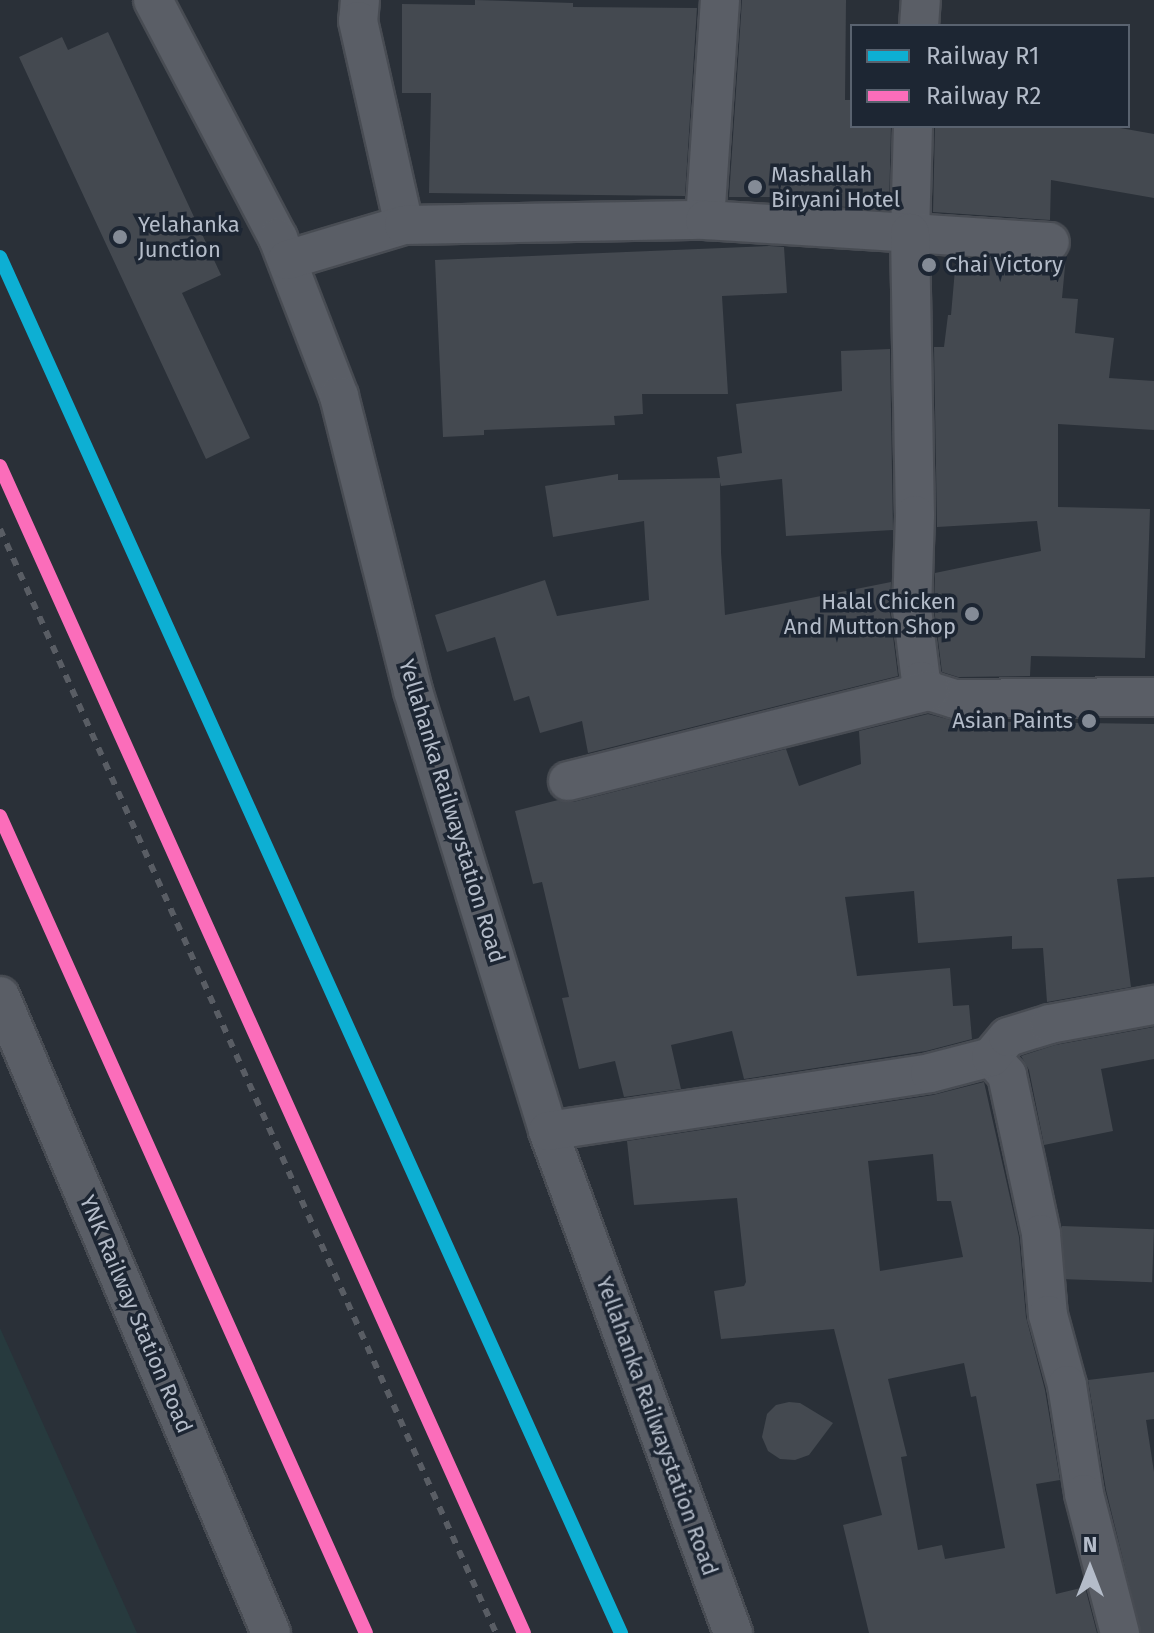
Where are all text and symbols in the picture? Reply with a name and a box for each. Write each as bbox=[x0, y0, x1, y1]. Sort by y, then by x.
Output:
legend bbox=[850, 24, 1130, 128]
text: Railway R1 bbox=[926, 42, 1040, 70]
text: Railway R2 bbox=[926, 82, 1041, 110]
place label: Mashallah Biryani Hotel bbox=[771, 161, 900, 212]
marker: Mashallah Biryani Hotel bbox=[746, 178, 764, 196]
place label: Yelahanka Junction bbox=[138, 211, 240, 262]
marker: Yelahanka Junction bbox=[109, 226, 131, 248]
place label: Chai Victory bbox=[945, 252, 1063, 278]
marker: Chai Victory bbox=[920, 256, 938, 274]
place label: Halal Chicken And Mutton Shop bbox=[784, 588, 956, 640]
marker: Halal Chicken And Mutton Shop bbox=[963, 605, 981, 623]
street label: Yellahanka Railwaystation Road bbox=[393, 656, 511, 966]
place label: Asian Paints bbox=[952, 708, 1073, 734]
marker: Asian Paints bbox=[1080, 712, 1098, 730]
street label: YNK Railway Station Road bbox=[74, 1191, 198, 1437]
street label: Yellahanka Railwaystation Road bbox=[591, 1273, 723, 1579]
north arrow bbox=[1050, 1529, 1130, 1609]
text: N bbox=[1083, 1531, 1097, 1558]

